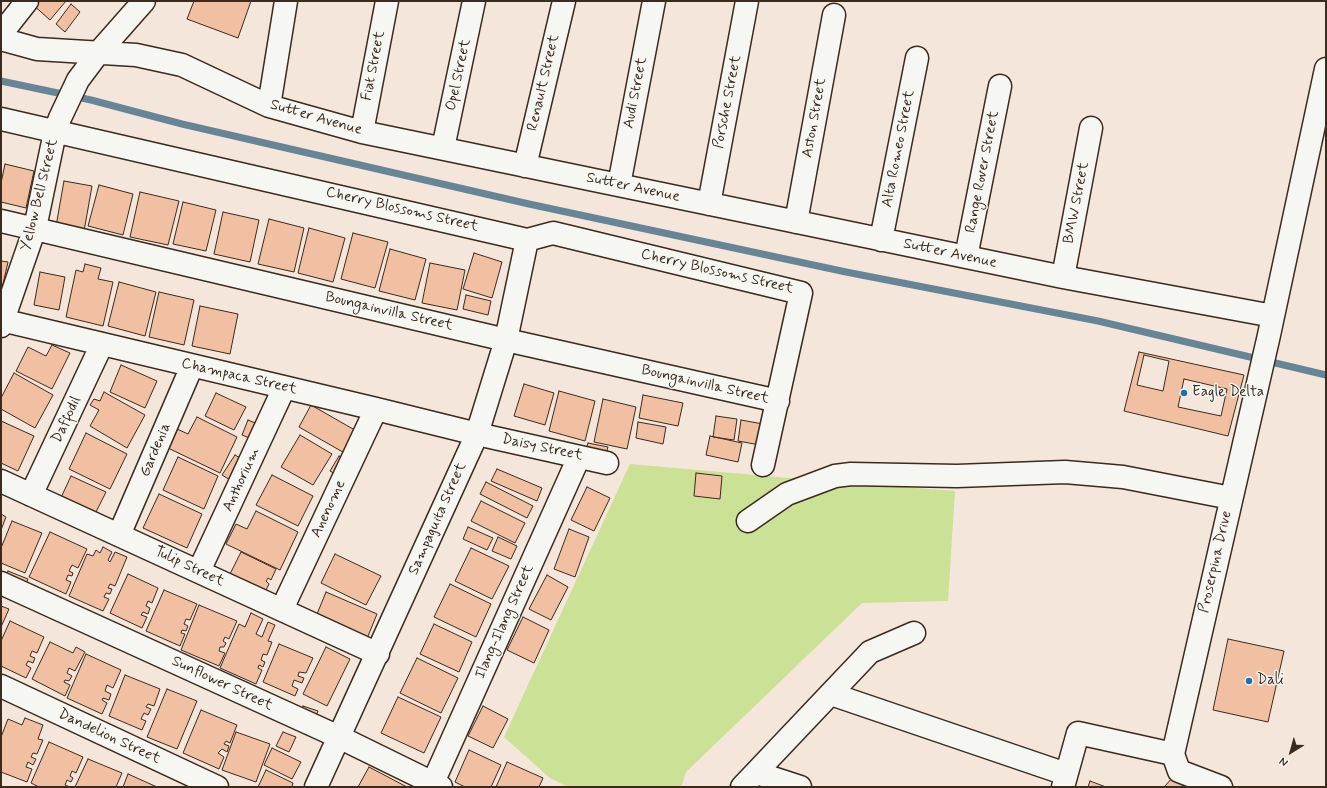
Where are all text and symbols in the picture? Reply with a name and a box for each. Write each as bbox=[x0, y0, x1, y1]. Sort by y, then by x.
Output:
street label: Fiat Street bbox=[358, 30, 390, 102]
street label: Renault Street bbox=[524, 33, 564, 133]
street label: Opel Street bbox=[443, 38, 475, 112]
street label: Porsche Street bbox=[710, 54, 746, 150]
street label: Audi Street bbox=[620, 56, 652, 130]
street label: Aston Street bbox=[799, 77, 831, 159]
street label: Alta Romeo Street bbox=[879, 89, 919, 209]
street label: Sutter Avenue bbox=[268, 96, 364, 140]
street label: Range Rover Street bbox=[962, 109, 1004, 235]
street label: Yellow Bell Street bbox=[17, 137, 63, 253]
street label: BMW Street bbox=[1060, 161, 1094, 245]
street label: Sutter Avenue bbox=[585, 169, 681, 207]
street label: Cherry Blossoms Street bbox=[324, 184, 480, 236]
street label: Sutter Avenue bbox=[902, 235, 998, 273]
street label: Cherry Blossoms Street bbox=[639, 246, 795, 298]
street label: Boungainvilla Street bbox=[323, 289, 455, 335]
street label: Champaca Street bbox=[179, 355, 299, 399]
street label: Boungainvilla Street bbox=[639, 362, 771, 408]
place label: Eagle Delta bbox=[1192, 384, 1264, 402]
marker: Eagle Delta bbox=[1179, 388, 1189, 398]
street label: Daffodil bbox=[48, 394, 86, 446]
street label: Gardenia bbox=[137, 420, 175, 480]
street label: Daisy Street bbox=[500, 431, 584, 465]
street label: Anthorium bbox=[219, 445, 265, 515]
street label: Sampaguita Street bbox=[405, 460, 471, 578]
street label: Anenome bbox=[308, 477, 350, 541]
street label: Proserpina Drive bbox=[1196, 509, 1236, 615]
street label: Tulip Street bbox=[151, 543, 227, 591]
street label: Ilang-Ilang Street bbox=[472, 562, 538, 682]
street label: Sunflower Street bbox=[169, 653, 275, 715]
place label: Dali bbox=[1257, 672, 1284, 690]
marker: Dali bbox=[1244, 676, 1254, 686]
street label: Dandelion Street bbox=[55, 705, 163, 769]
north arrow bbox=[1271, 732, 1311, 772]
text: N bbox=[1277, 754, 1291, 769]

